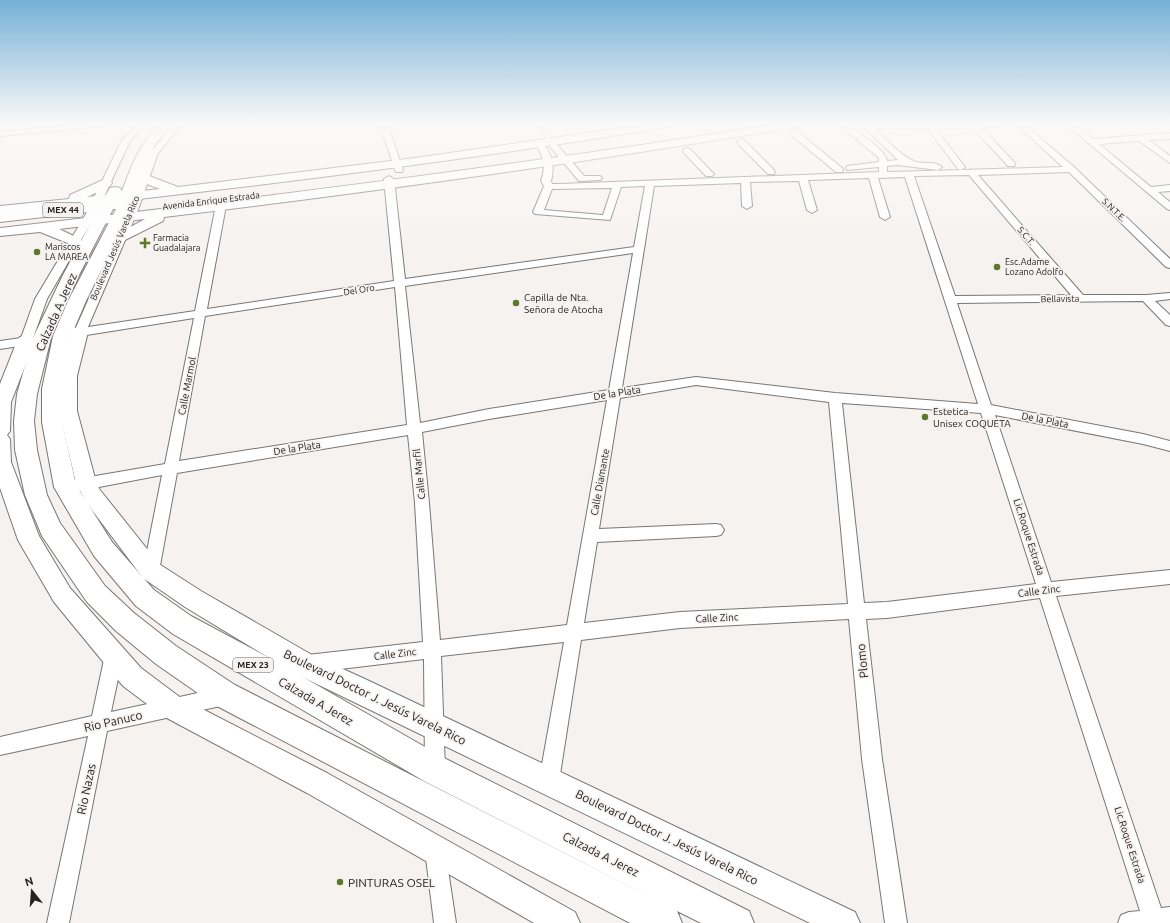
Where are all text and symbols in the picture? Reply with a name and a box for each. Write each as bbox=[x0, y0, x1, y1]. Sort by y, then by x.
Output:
street label: Avenida Enrique Estrada bbox=[162, 190, 260, 212]
street label: Boulevard Jesús Varela Rico bbox=[88, 194, 142, 302]
street label: S.N.T.E. bbox=[1100, 196, 1128, 224]
road number: MEX 44 bbox=[43, 203, 83, 217]
street label: S.C.T. bbox=[1015, 225, 1037, 247]
place label: Farmacia Guadalajara bbox=[153, 233, 200, 253]
marker: Farmacia Guadalajara bbox=[140, 238, 150, 248]
place label: Mariscos LA MAREA bbox=[45, 242, 88, 262]
marker: Mariscos LA MAREA bbox=[32, 247, 42, 257]
place label: Esc.Adame Lozano Adolfo bbox=[1005, 257, 1063, 277]
marker: Esc.Adame Lozano Adolfo bbox=[992, 262, 1002, 272]
street label: Calzada A Jerez bbox=[33, 271, 79, 353]
street label: Del Oro bbox=[343, 283, 375, 297]
place label: Capilla de Nta. Señora de Atocha bbox=[524, 292, 603, 315]
street label: Bellavista bbox=[1041, 294, 1079, 304]
marker: Capilla de Nta. Señora de Atocha bbox=[511, 298, 521, 308]
street label: Calle Marmol bbox=[176, 356, 198, 416]
street label: De la Plata bbox=[593, 384, 641, 402]
place label: Estetica Unisex COQUETA bbox=[933, 406, 1011, 429]
street label: De la Plata bbox=[1021, 410, 1069, 430]
marker: Estetica Unisex COQUETA bbox=[920, 412, 930, 422]
street label: De la Plata bbox=[273, 439, 321, 457]
street label: Calle Marfil bbox=[411, 448, 427, 500]
street label: Calle Diamante bbox=[589, 448, 611, 516]
street label: Lic.Roque Estrada bbox=[1011, 497, 1047, 577]
street label: Calle Zinc bbox=[1017, 583, 1061, 599]
street label: Calle Zinc bbox=[695, 611, 739, 625]
street label: Plomo bbox=[854, 643, 870, 679]
street label: Calle Zinc bbox=[373, 646, 417, 662]
street label: Boulevard Doctor J. Jesús Varela Rico bbox=[282, 647, 468, 747]
road number: MEX 23 bbox=[233, 658, 273, 672]
street label: Calzada A Jerez bbox=[276, 674, 356, 728]
street label: Rio Panuco bbox=[82, 708, 144, 734]
street label: Rio Nazas bbox=[74, 762, 98, 816]
street label: Boulevard Doctor J. Jesús Varela Rico bbox=[574, 787, 760, 887]
street label: Lic.Roque Estrada bbox=[1112, 805, 1148, 885]
street label: Calzada A Jerez bbox=[561, 829, 642, 879]
north arrow bbox=[12, 871, 52, 911]
text: N bbox=[23, 874, 35, 888]
place label: PINTURAS OSEL bbox=[348, 876, 435, 889]
marker: PINTURAS OSEL bbox=[335, 877, 345, 887]

